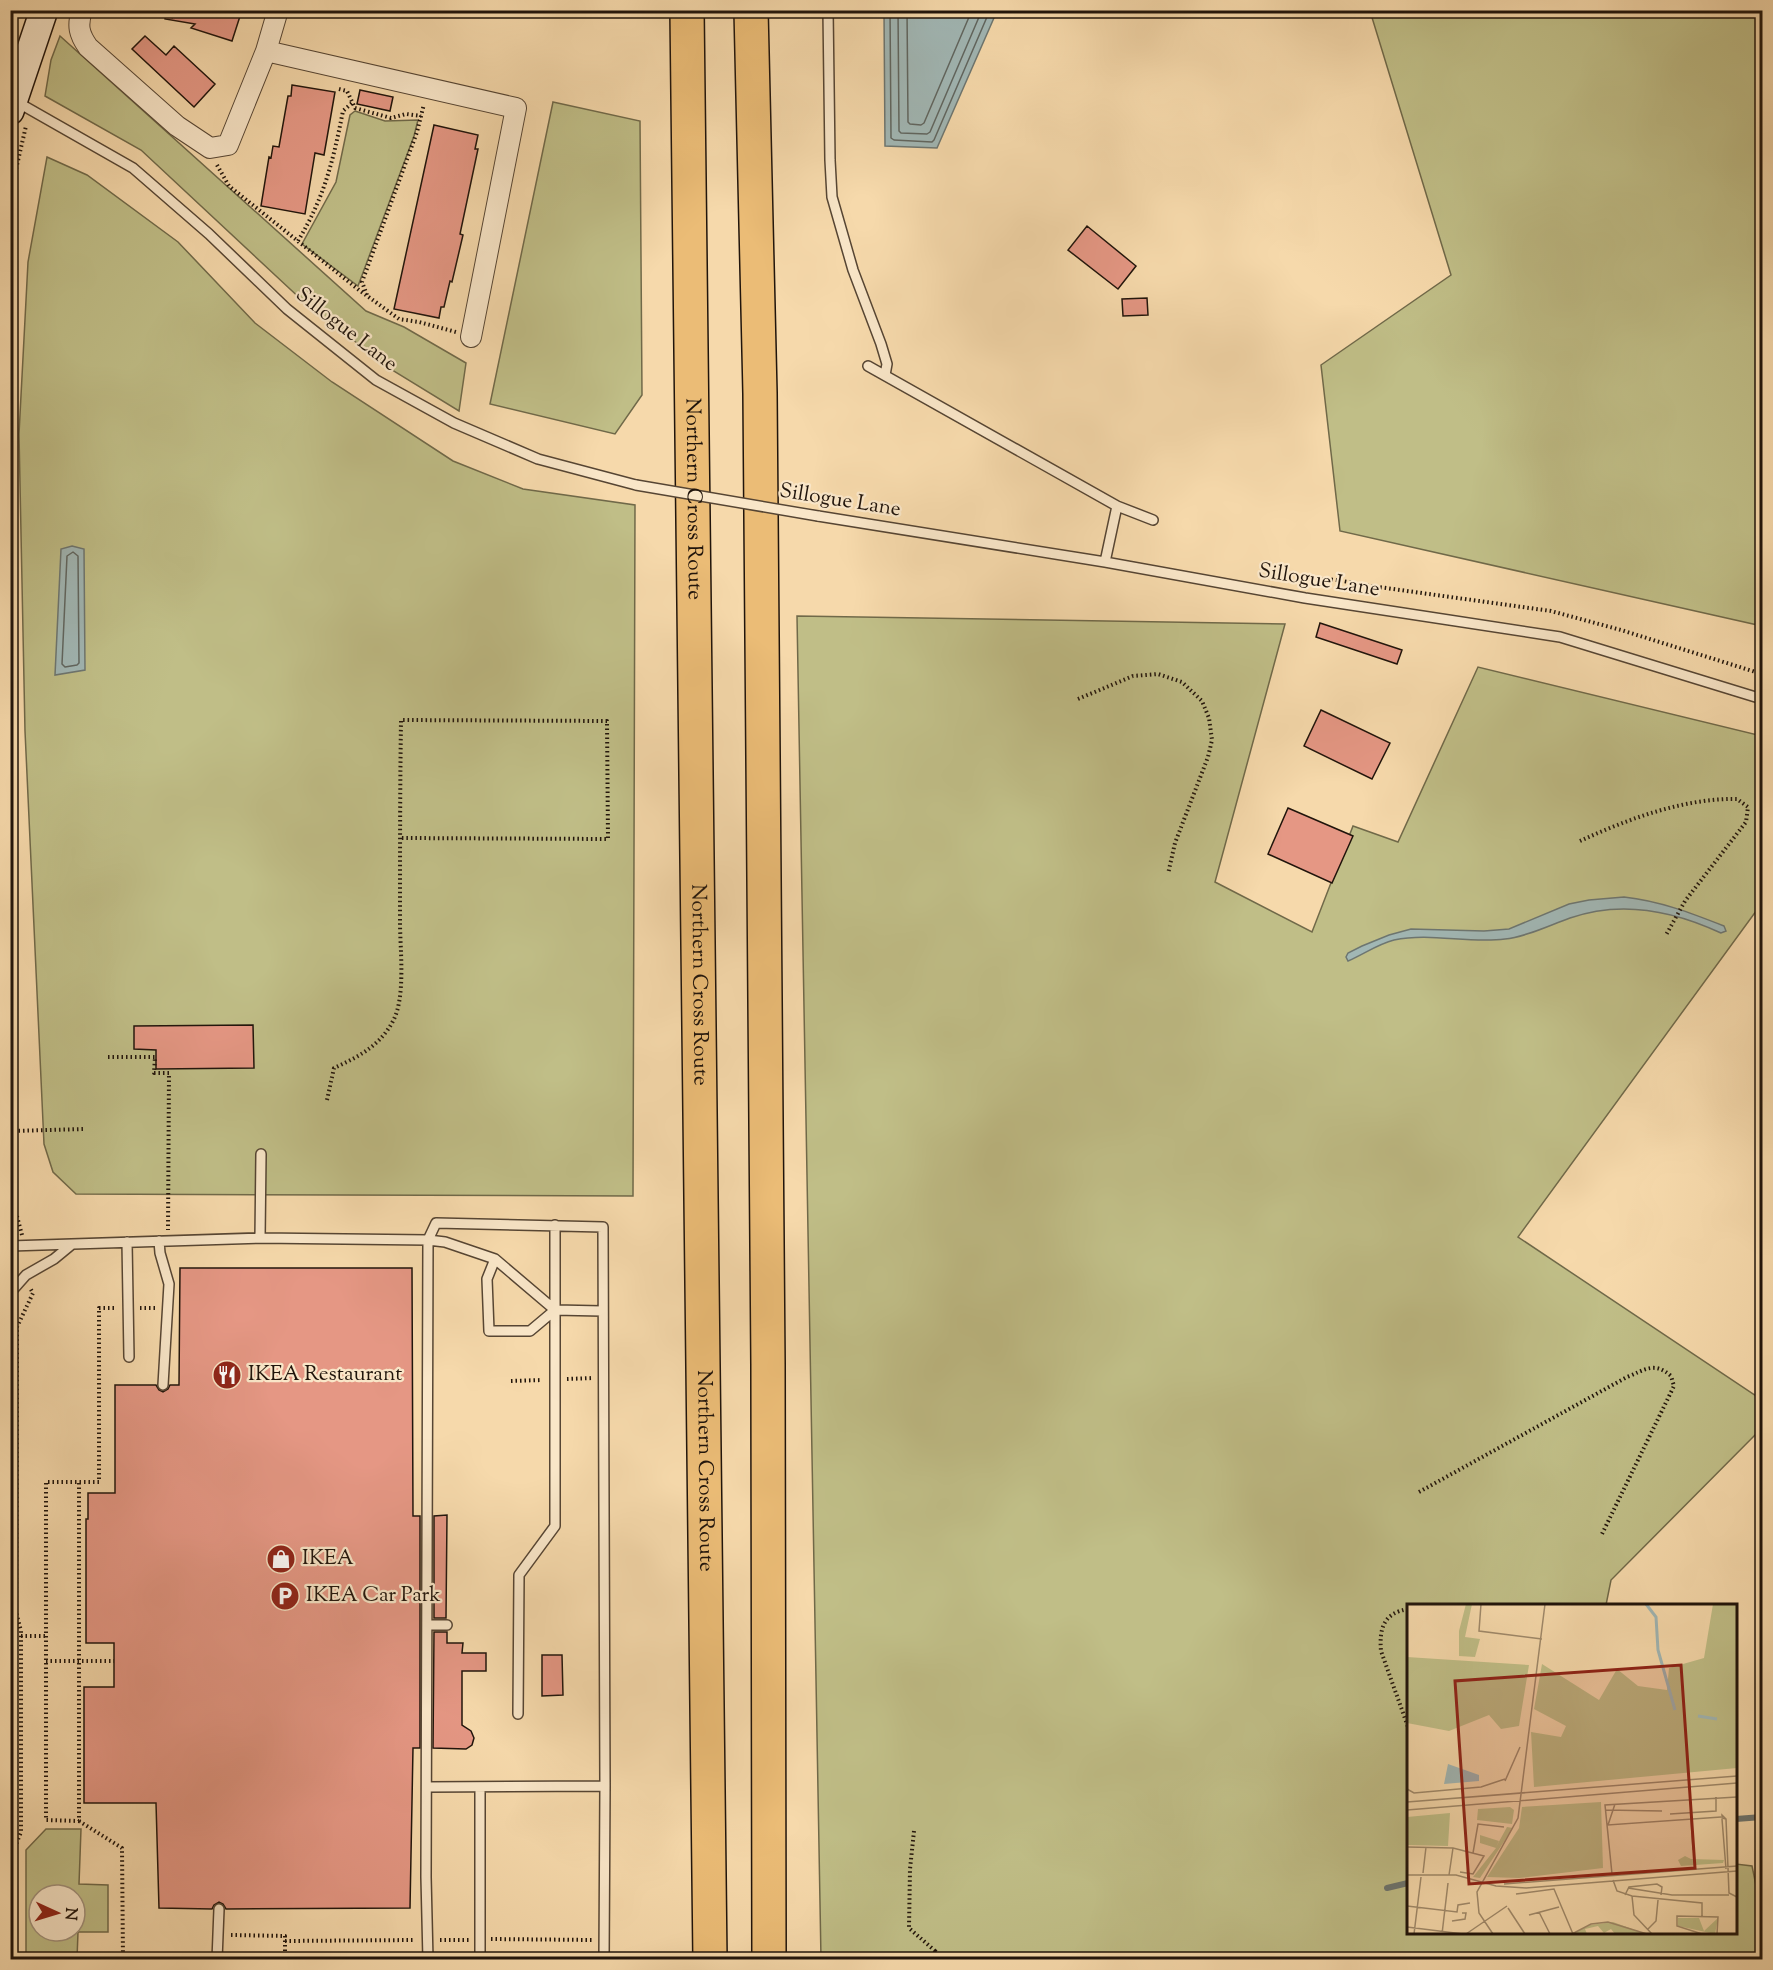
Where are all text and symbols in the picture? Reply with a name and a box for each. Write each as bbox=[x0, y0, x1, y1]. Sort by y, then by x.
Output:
street label: Sillogue Lane bbox=[289, 280, 403, 380]
street label: Northern Cross Route bbox=[677, 398, 709, 600]
street label: Sillogue Lane bbox=[777, 477, 903, 525]
street label: Sillogue Lane bbox=[1256, 557, 1382, 605]
street label: Northern Cross Route bbox=[682, 884, 715, 1086]
restaurant icon: IKEA Restaurant bbox=[211, 1359, 243, 1391]
place label: IKEA Restaurant bbox=[248, 1360, 402, 1390]
street label: Northern Cross Route bbox=[688, 1370, 720, 1572]
shop icon: IKEA bbox=[265, 1543, 297, 1575]
place label: IKEA bbox=[302, 1544, 354, 1574]
parking icon: IKEA Car Park bbox=[269, 1580, 301, 1612]
place label: IKEA Car Park bbox=[306, 1581, 441, 1611]
inset map bbox=[1407, 1604, 1737, 1934]
north arrow bbox=[27, 1883, 87, 1943]
text: N bbox=[58, 1907, 81, 1921]

